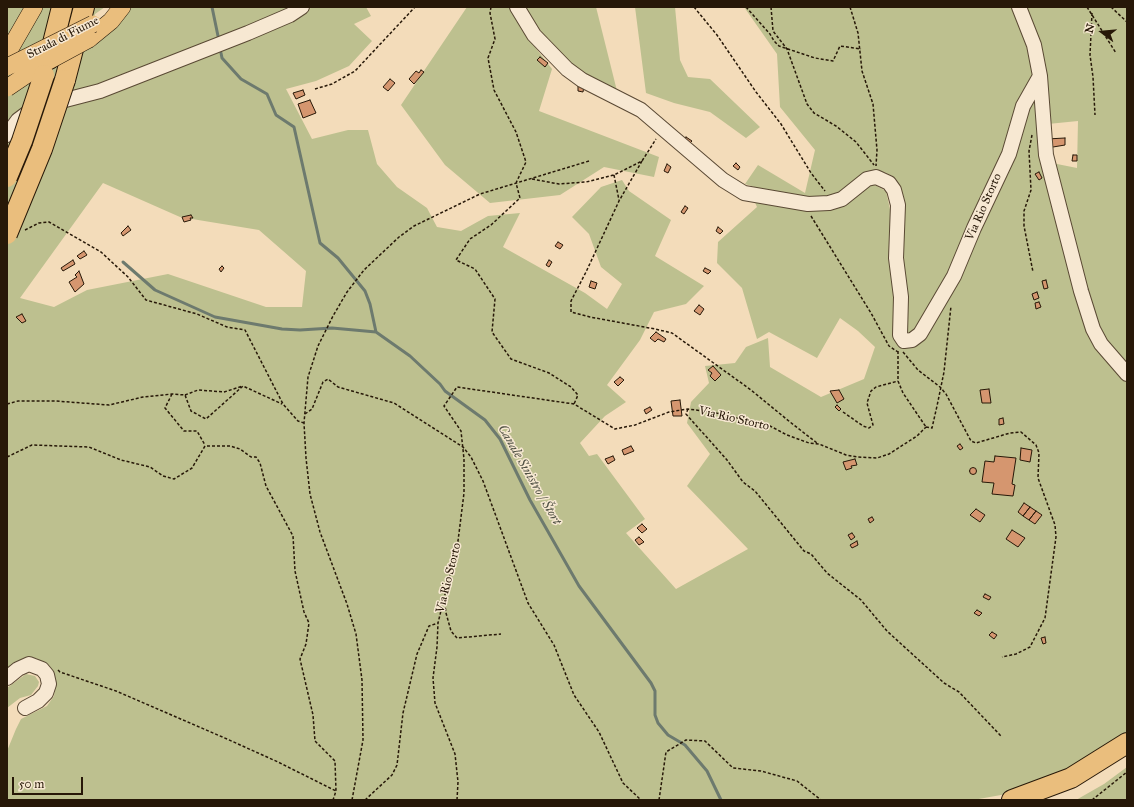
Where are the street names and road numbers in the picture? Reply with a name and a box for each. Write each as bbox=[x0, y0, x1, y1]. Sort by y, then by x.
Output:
street label: Strada di Fiume bbox=[25, 14, 101, 62]
street label: Via Rio Storto bbox=[963, 171, 1005, 243]
street label: Via Rio Storto bbox=[697, 404, 771, 434]
street label: Via Rio Storto bbox=[433, 541, 465, 615]

